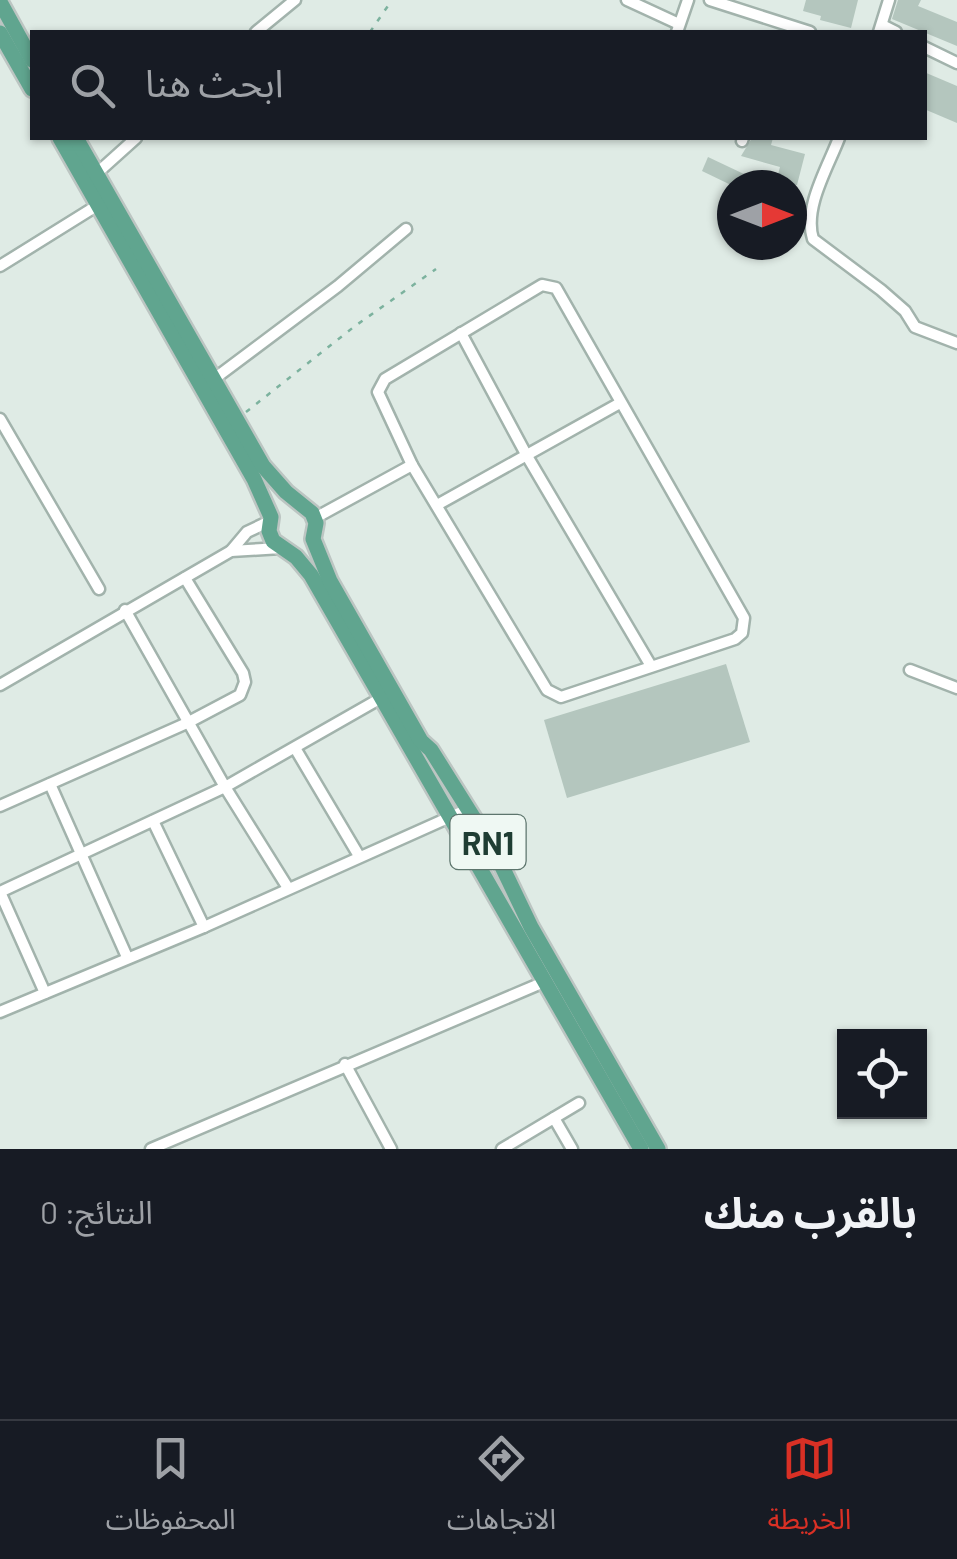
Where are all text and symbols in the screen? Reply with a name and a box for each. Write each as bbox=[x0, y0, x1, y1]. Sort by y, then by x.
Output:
search box bbox=[30, 30, 927, 140]
icon: search bbox=[65, 58, 120, 113]
text: ابحث هنا bbox=[145, 59, 284, 105]
north arrow bbox=[717, 170, 807, 260]
road number: RN1 bbox=[450, 815, 526, 869]
map controls bbox=[837, 1029, 927, 1119]
button: locate bbox=[837, 1029, 927, 1119]
text: بالقرب منك bbox=[704, 1186, 917, 1236]
text: النتائج: 0 bbox=[40, 1192, 153, 1230]
tab: المحفوظات bbox=[106, 1431, 236, 1550]
tab: الاتجاهات bbox=[447, 1431, 556, 1550]
tab: الخريطة bbox=[767, 1431, 851, 1550]

